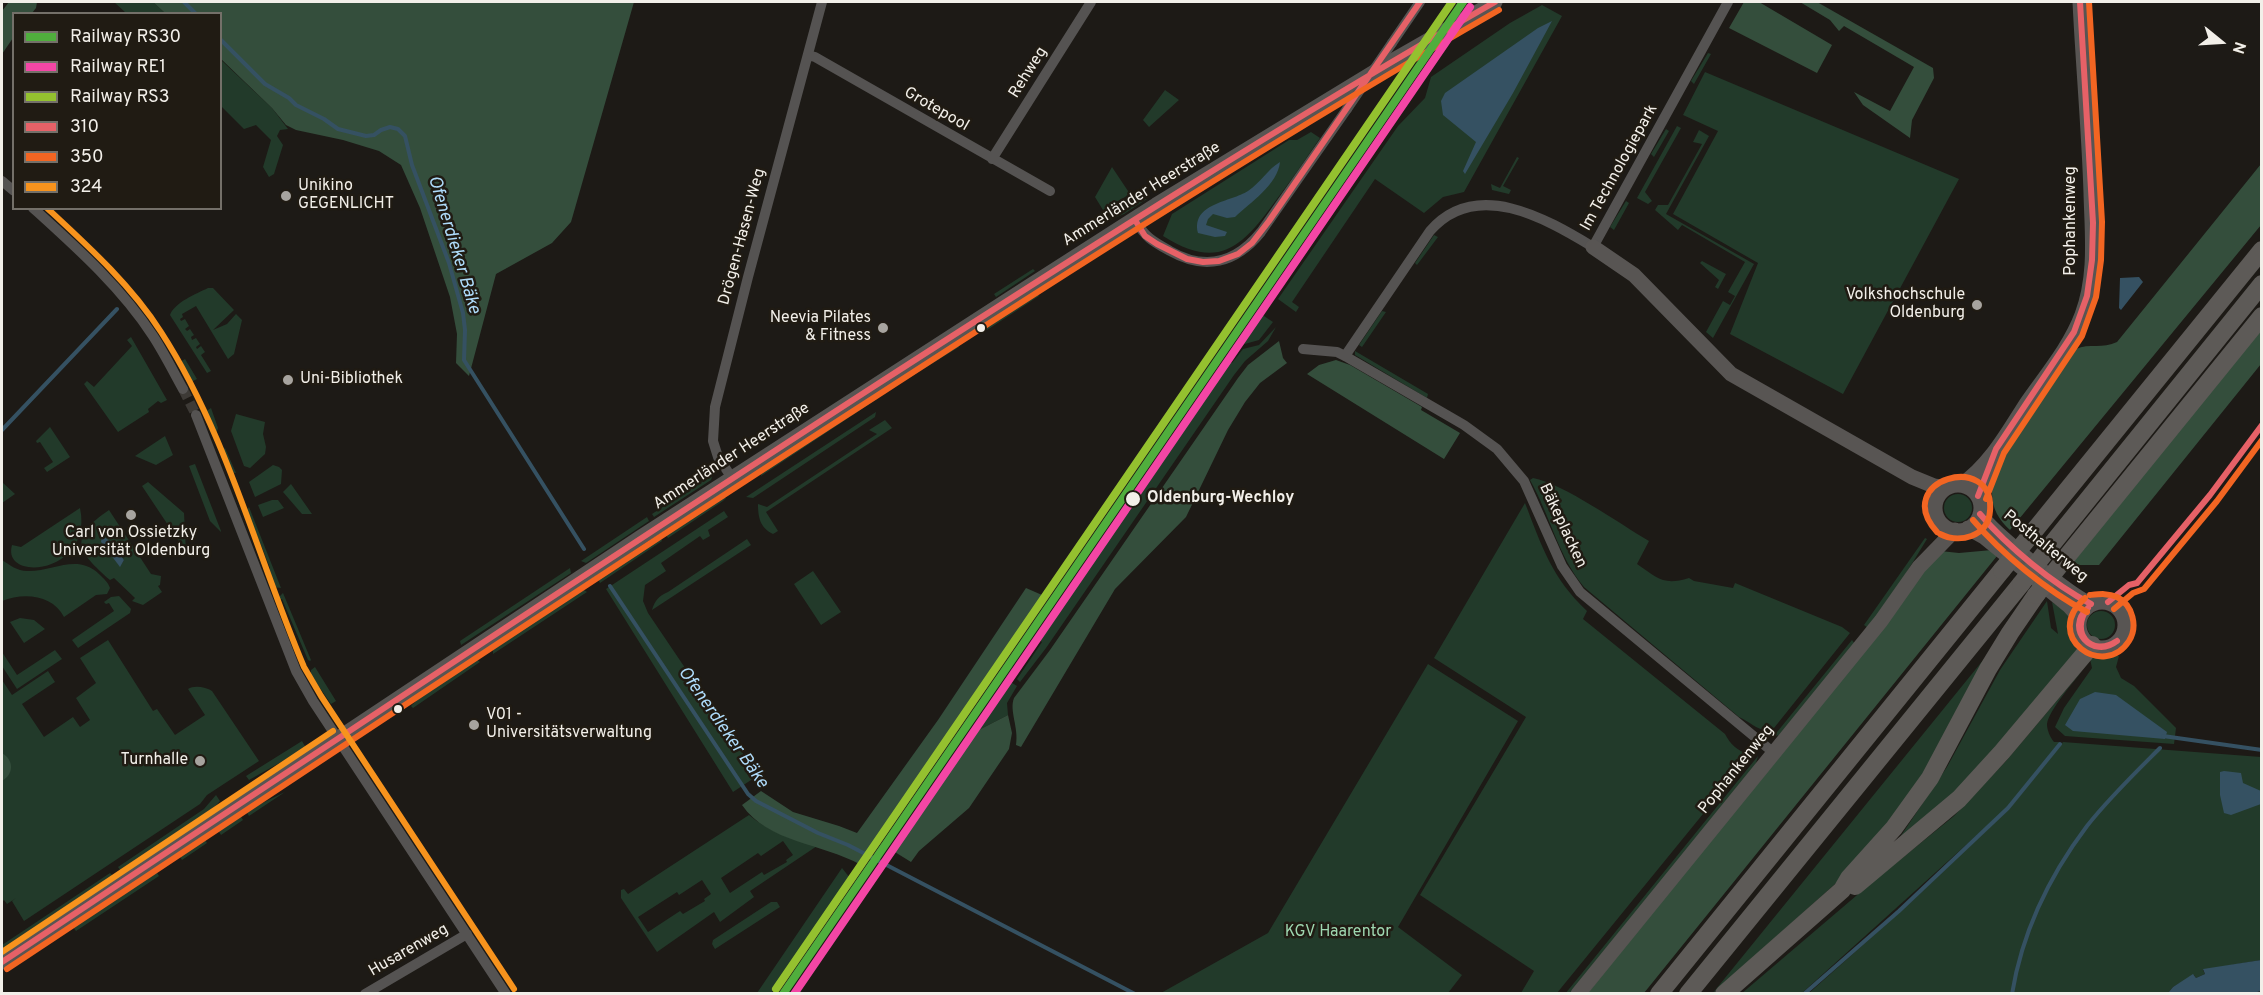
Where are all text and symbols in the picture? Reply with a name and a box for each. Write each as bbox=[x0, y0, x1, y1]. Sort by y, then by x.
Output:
legend bbox=[12, 12, 222, 210]
north arrow bbox=[2191, 12, 2251, 72]
text: Railway RS30 bbox=[70, 26, 181, 49]
text: N bbox=[2227, 39, 2249, 56]
street label: Rehweg bbox=[1006, 44, 1052, 102]
text: Railway RE1 bbox=[70, 56, 166, 79]
street label: Grotepool bbox=[900, 84, 972, 136]
text: Railway RS3 bbox=[70, 86, 170, 109]
street label: Im Technologiepark bbox=[1577, 101, 1663, 235]
text: 310 bbox=[70, 116, 99, 139]
street label: Ammerländer Heerstraße bbox=[1060, 139, 1224, 251]
text: 350 bbox=[70, 146, 104, 169]
street label: Pophankenweg bbox=[2062, 166, 2082, 276]
street label: Drögen-Hasen-Weg bbox=[716, 167, 770, 307]
water label: Ofenerdieker Bäke bbox=[422, 173, 484, 317]
text: 324 bbox=[70, 176, 103, 199]
place label: Unikino GEGENLICHT bbox=[298, 177, 394, 215]
marker: Unikino GEGENLICHT bbox=[279, 189, 293, 203]
place label: Volkshochschule Oldenburg bbox=[1846, 286, 1965, 324]
marker: Volkshochschule Oldenburg bbox=[1970, 298, 1984, 312]
place label: Neevia Pilates & Fitness bbox=[770, 309, 871, 347]
marker: Neevia Pilates & Fitness bbox=[876, 321, 890, 335]
unlabelled marker bbox=[975, 322, 987, 334]
place label: Uni-Bibliothek bbox=[300, 370, 403, 390]
marker: Uni-Bibliothek bbox=[281, 373, 295, 387]
street label: Ammerländer Heerstraße bbox=[650, 399, 814, 515]
street label: Bäkeplacken bbox=[1534, 481, 1590, 571]
place label: Oldenburg-Wechloy bbox=[1147, 489, 1294, 509]
marker: Oldenburg-Wechloy bbox=[1124, 490, 1142, 508]
street label: Posthalterweg bbox=[1999, 507, 2091, 587]
marker: Carl von Ossietzky Universität Oldenburg bbox=[124, 508, 138, 522]
place label: Carl von Ossietzky Universität Oldenburg bbox=[52, 524, 210, 562]
water label: Ofenerdieker Bäke bbox=[672, 663, 772, 793]
unlabelled marker bbox=[392, 703, 404, 715]
place label: V01 - Universitätsverwaltung bbox=[486, 706, 652, 744]
marker: V01 - Universitätsverwaltung bbox=[467, 718, 481, 732]
street label: Pophankenweg bbox=[1695, 721, 1779, 819]
place label: Turnhalle bbox=[121, 751, 188, 771]
marker: Turnhalle bbox=[193, 754, 207, 768]
street label: Husarenweg bbox=[366, 920, 452, 982]
park label: KGV Haarentor bbox=[1285, 923, 1391, 943]

